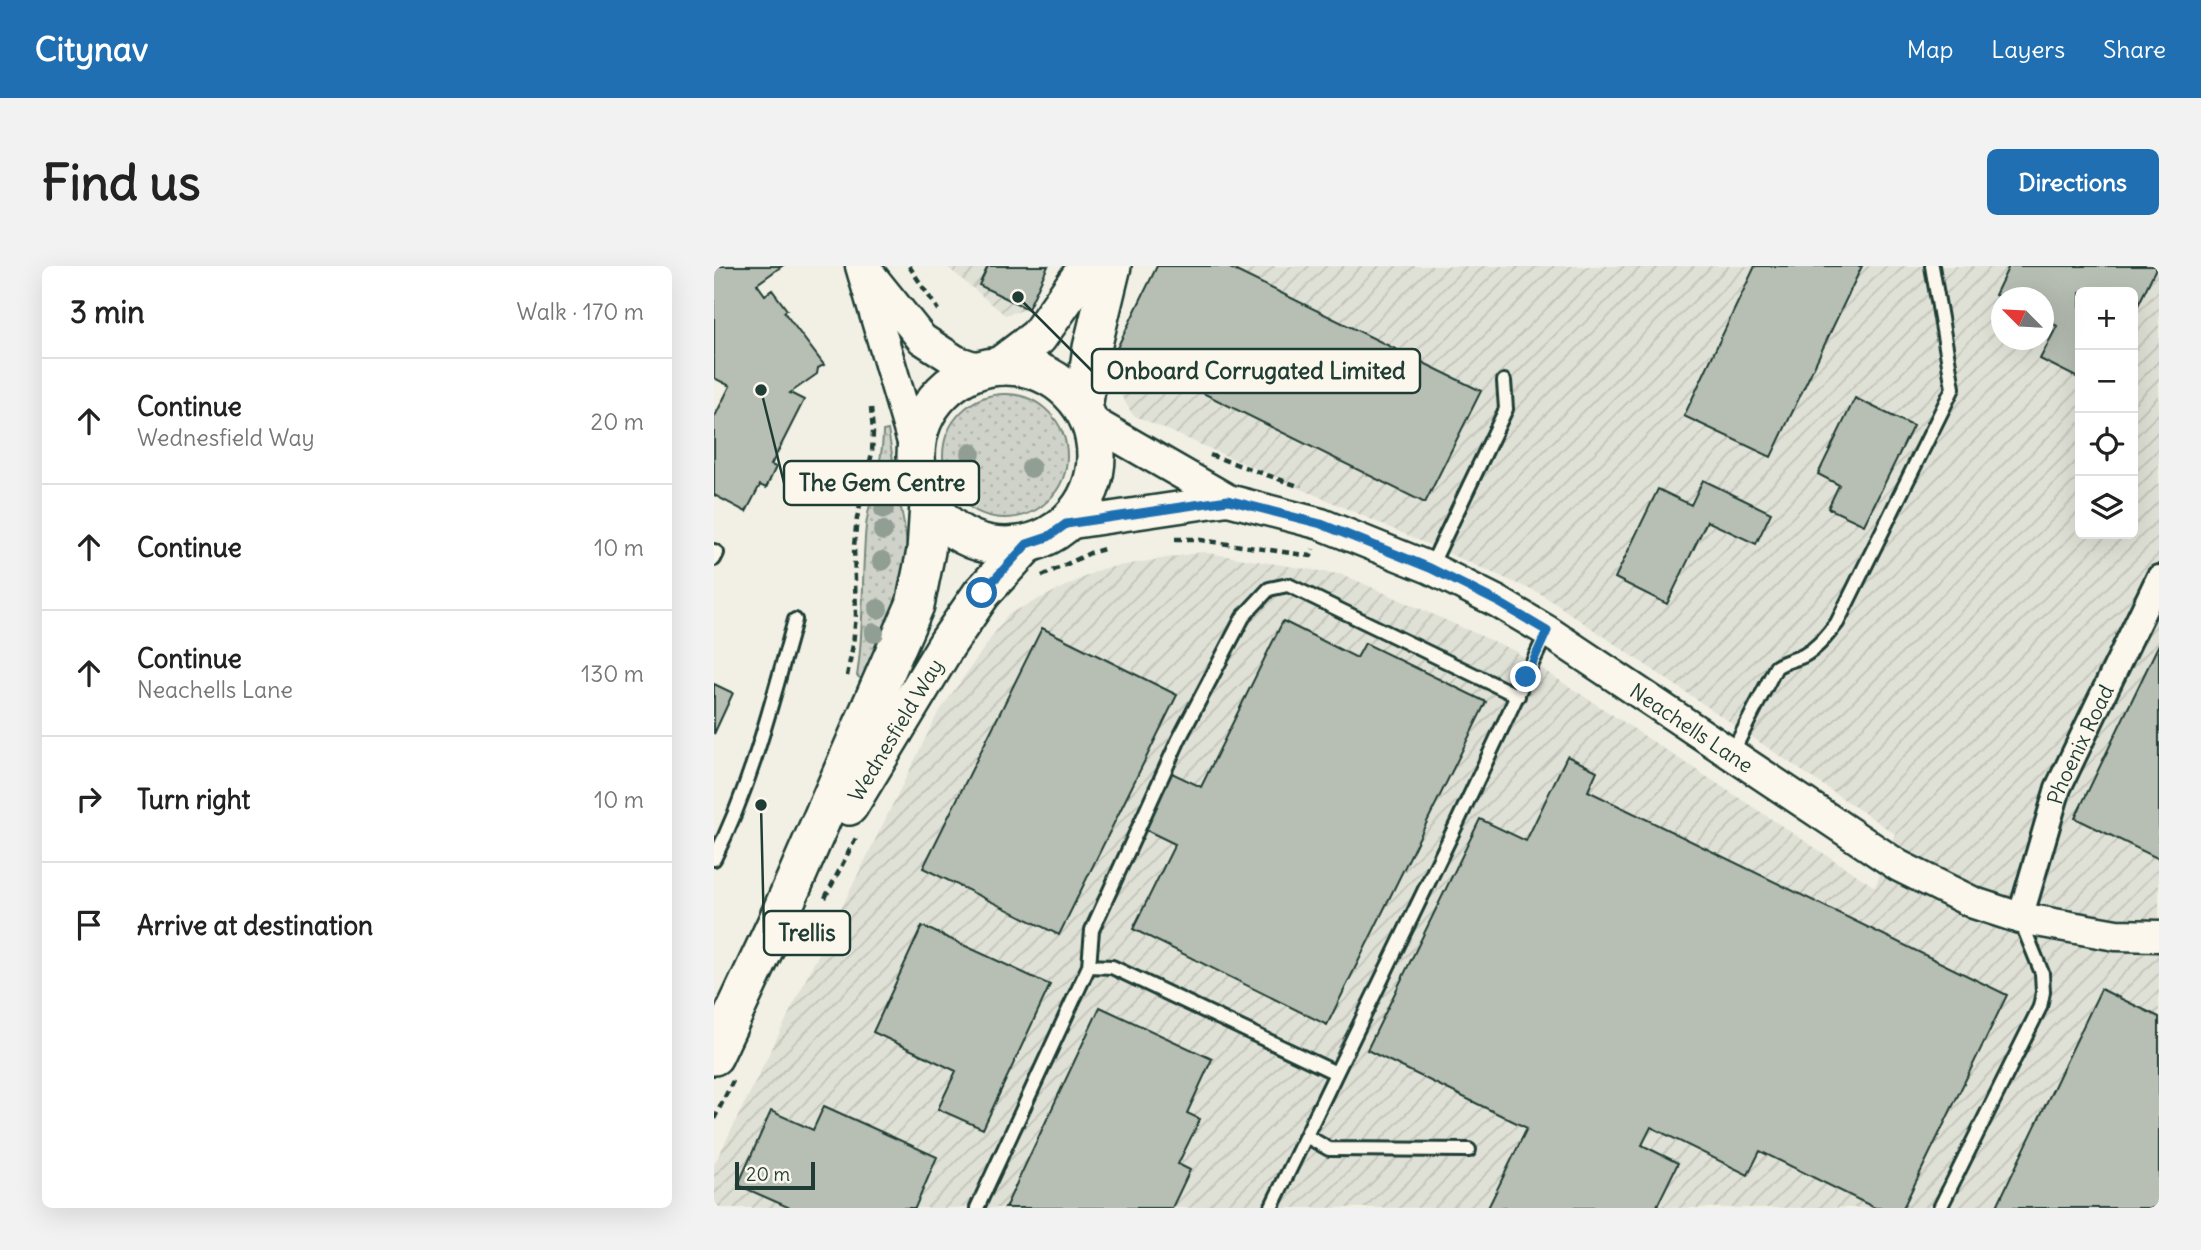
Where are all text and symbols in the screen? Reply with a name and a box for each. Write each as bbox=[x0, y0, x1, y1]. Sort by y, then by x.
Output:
text: Citynav bbox=[35, 28, 148, 70]
text: Map bbox=[1907, 34, 1953, 64]
text: Layers bbox=[1991, 34, 2065, 64]
text: Share bbox=[2103, 34, 2166, 64]
button: Directions bbox=[1987, 149, 2159, 215]
text: Find us bbox=[42, 152, 200, 213]
north arrow bbox=[1991, 287, 2054, 350]
map controls bbox=[2075, 287, 2138, 539]
button: + bbox=[2075, 287, 2138, 350]
text: 3 min bbox=[70, 293, 145, 331]
text: Walk · 170 m bbox=[517, 297, 644, 326]
callout: Onboard Corrugated Limited bbox=[1092, 349, 1420, 393]
button: − bbox=[2075, 350, 2138, 413]
text: Onboard Corrugated Limited bbox=[1106, 356, 1406, 385]
text: Continue bbox=[137, 390, 242, 423]
icon: ahead bbox=[70, 402, 108, 440]
text: 20 m bbox=[591, 407, 644, 436]
button: locate bbox=[2075, 413, 2138, 476]
text: Wednesfield Way bbox=[137, 423, 315, 452]
callout: The Gem Centre bbox=[784, 461, 979, 505]
text: The Gem Centre bbox=[799, 468, 965, 497]
button: layers bbox=[2075, 476, 2138, 539]
icon: ahead bbox=[70, 528, 108, 566]
text: Continue bbox=[137, 531, 242, 564]
text: 10 m bbox=[594, 533, 644, 562]
route start bbox=[966, 577, 997, 608]
text: Continue bbox=[137, 642, 242, 675]
street label: Wednesfield Way bbox=[842, 653, 949, 806]
icon: ahead bbox=[70, 654, 108, 692]
text: 130 m bbox=[581, 659, 644, 688]
route end bbox=[1510, 661, 1541, 692]
text: Neachells Lane bbox=[137, 675, 293, 704]
street label: Neachells Lane bbox=[1625, 677, 1759, 778]
street label: Phoenix Road bbox=[2041, 680, 2119, 807]
icon: right bbox=[70, 780, 108, 818]
text: Turn right bbox=[137, 783, 250, 816]
text: 10 m bbox=[594, 785, 644, 814]
icon: arrive bbox=[70, 906, 108, 944]
text: Arrive at destination bbox=[137, 909, 373, 942]
callout: Trellis bbox=[764, 911, 850, 955]
text: Trellis bbox=[778, 918, 836, 947]
scale bar bbox=[735, 1159, 816, 1191]
text: 20 m bbox=[746, 1162, 790, 1186]

